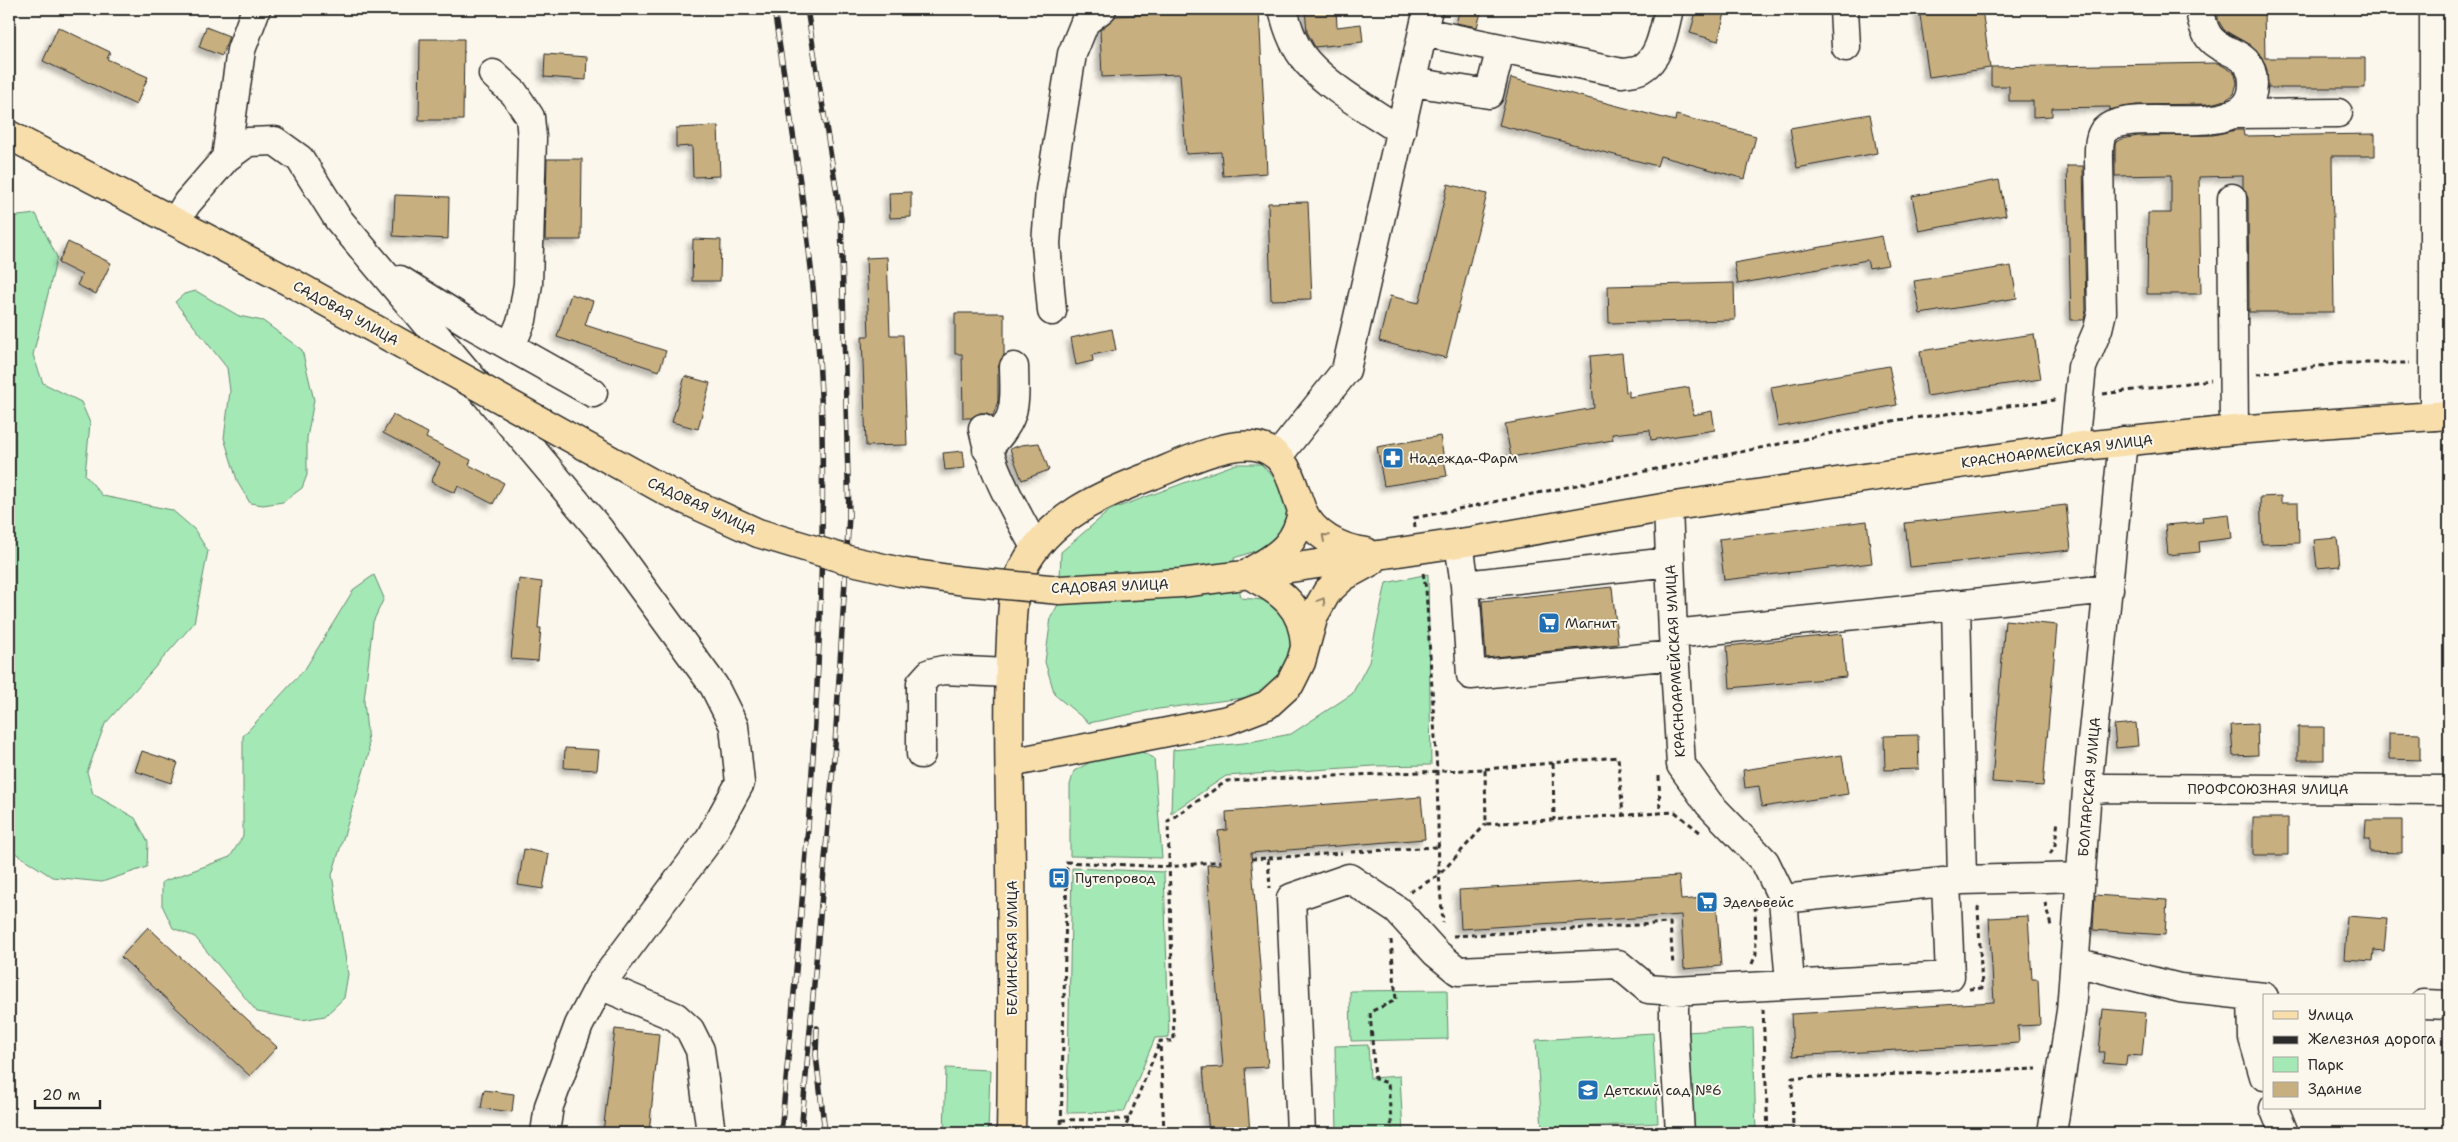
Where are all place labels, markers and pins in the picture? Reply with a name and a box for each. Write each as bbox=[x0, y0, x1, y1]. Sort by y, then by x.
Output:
pharmacy icon: Надежда-Фарм bbox=[1381, 446, 1405, 470]
place label: Надежда-Фарм bbox=[1409, 449, 1518, 467]
supermarket icon: Магнит bbox=[1537, 611, 1561, 635]
place label: Магнит bbox=[1565, 614, 1618, 632]
bus stop icon: Путепровод bbox=[1047, 866, 1071, 890]
place label: Путепровод bbox=[1075, 869, 1156, 887]
supermarket icon: Эдельвейс bbox=[1695, 890, 1719, 914]
place label: Эдельвейс bbox=[1723, 893, 1794, 911]
school or university icon: Детский сад №6 bbox=[1576, 1078, 1600, 1102]
place label: Детский сад №6 bbox=[1604, 1081, 1722, 1099]

